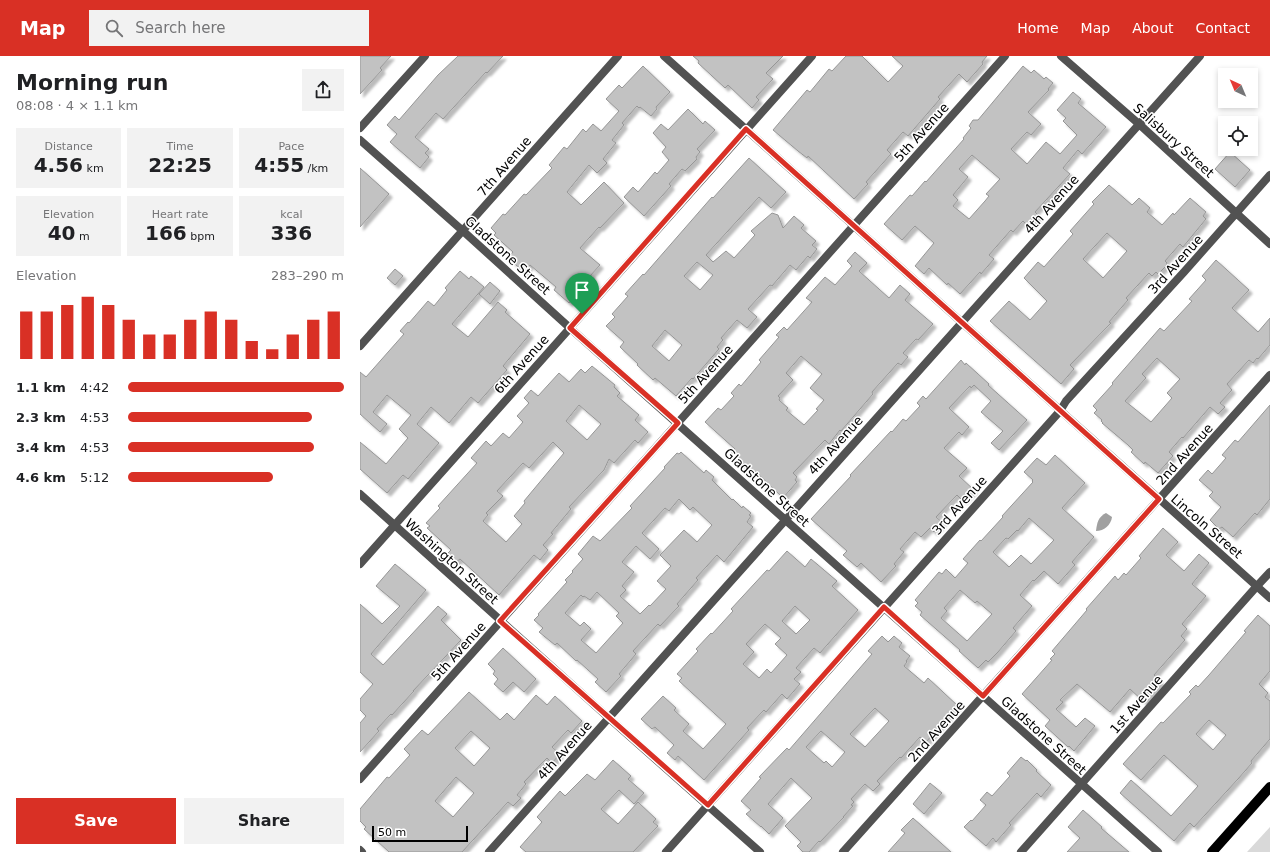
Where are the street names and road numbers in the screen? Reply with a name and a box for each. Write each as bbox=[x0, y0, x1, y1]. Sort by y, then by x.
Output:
street label: 5th Avenue bbox=[891, 100, 952, 165]
street label: Salisbury Street bbox=[1130, 100, 1217, 181]
street label: 7th Avenue bbox=[474, 133, 534, 199]
street label: 4th Avenue bbox=[1021, 172, 1082, 237]
street label: Gladstone Street bbox=[462, 213, 553, 298]
street label: 3rd Avenue bbox=[1145, 232, 1206, 297]
street label: 6th Avenue bbox=[491, 332, 552, 397]
street label: 5th Avenue bbox=[675, 342, 736, 407]
street label: 4th Avenue bbox=[805, 413, 866, 478]
street label: 2nd Avenue bbox=[1153, 421, 1216, 488]
street label: Gladstone Street bbox=[721, 445, 812, 530]
street label: 3rd Avenue bbox=[929, 473, 990, 538]
street label: Lincoln Street bbox=[1168, 491, 1245, 561]
street label: Washington Street bbox=[402, 516, 501, 607]
street label: 5th Avenue bbox=[428, 619, 489, 684]
street label: 1st Avenue bbox=[1107, 672, 1166, 737]
street label: Gladstone Street bbox=[998, 693, 1089, 778]
street label: 2nd Avenue bbox=[905, 698, 968, 765]
street label: 4th Avenue bbox=[534, 718, 595, 783]

